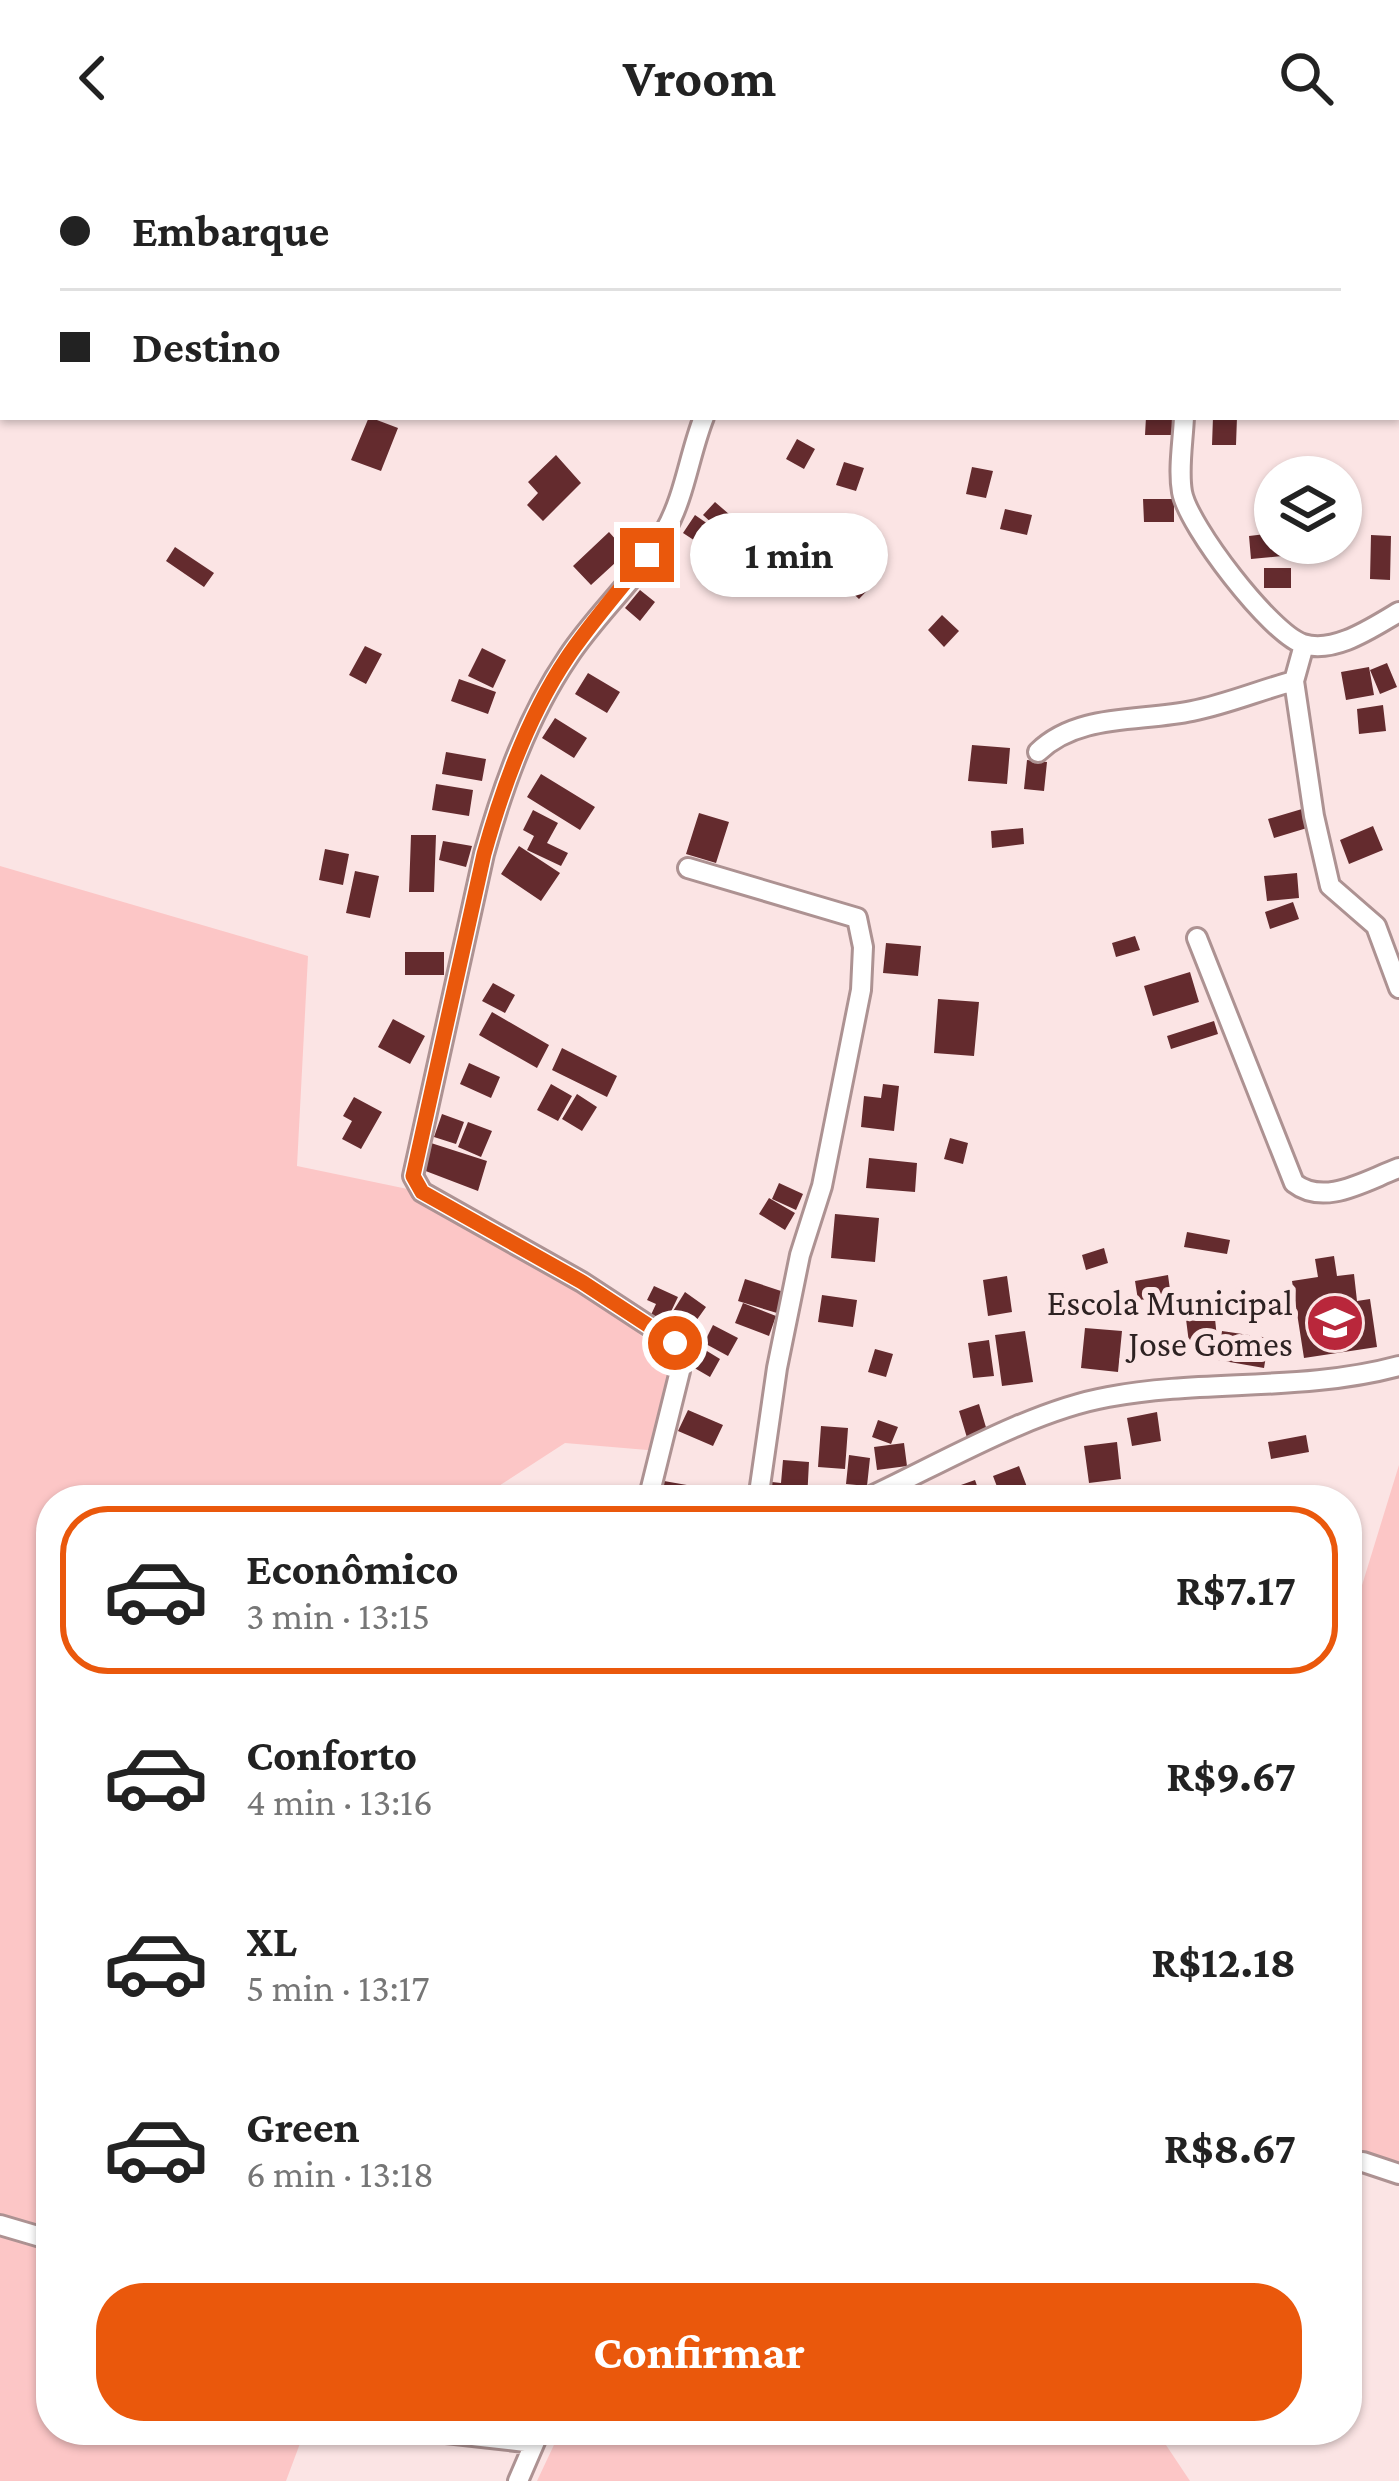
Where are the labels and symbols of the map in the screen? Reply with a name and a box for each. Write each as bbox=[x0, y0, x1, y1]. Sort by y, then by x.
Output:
callout: 1 min bbox=[689, 513, 887, 597]
route end bbox=[620, 528, 674, 582]
place label: Escola Municipal Jose Gomes bbox=[1047, 1283, 1293, 1364]
school or university icon: Escola Municipal Jose Gomes bbox=[1304, 1292, 1366, 1354]
route start bbox=[648, 1316, 702, 1370]

